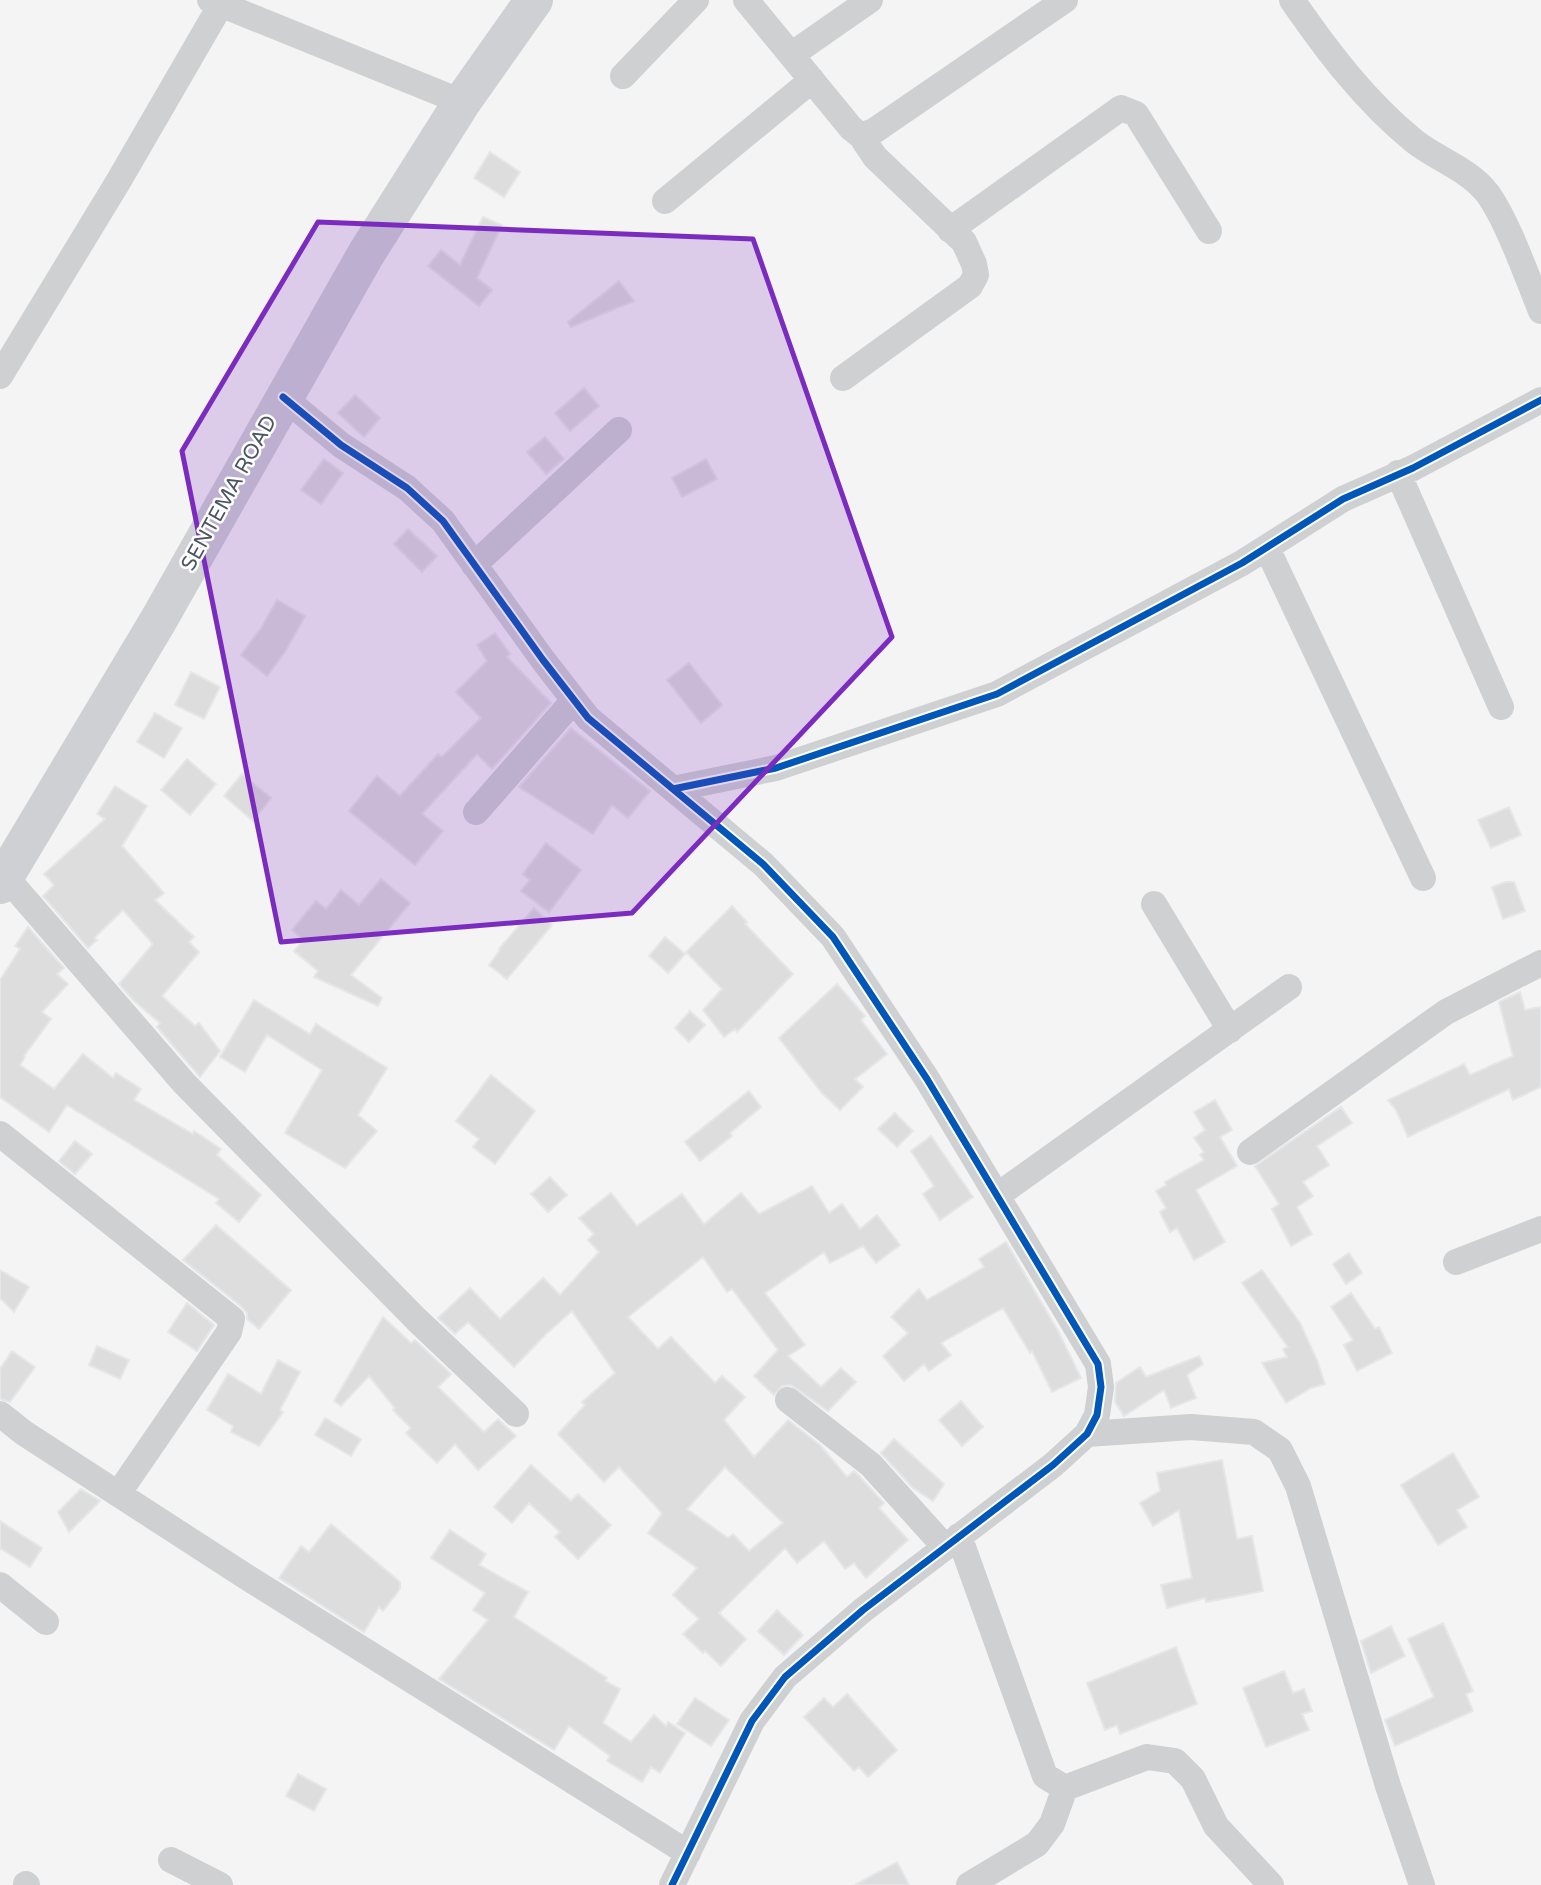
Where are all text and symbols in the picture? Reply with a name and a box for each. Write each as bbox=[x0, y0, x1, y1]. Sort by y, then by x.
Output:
street label: SENTEMA ROAD bbox=[176, 411, 282, 575]

